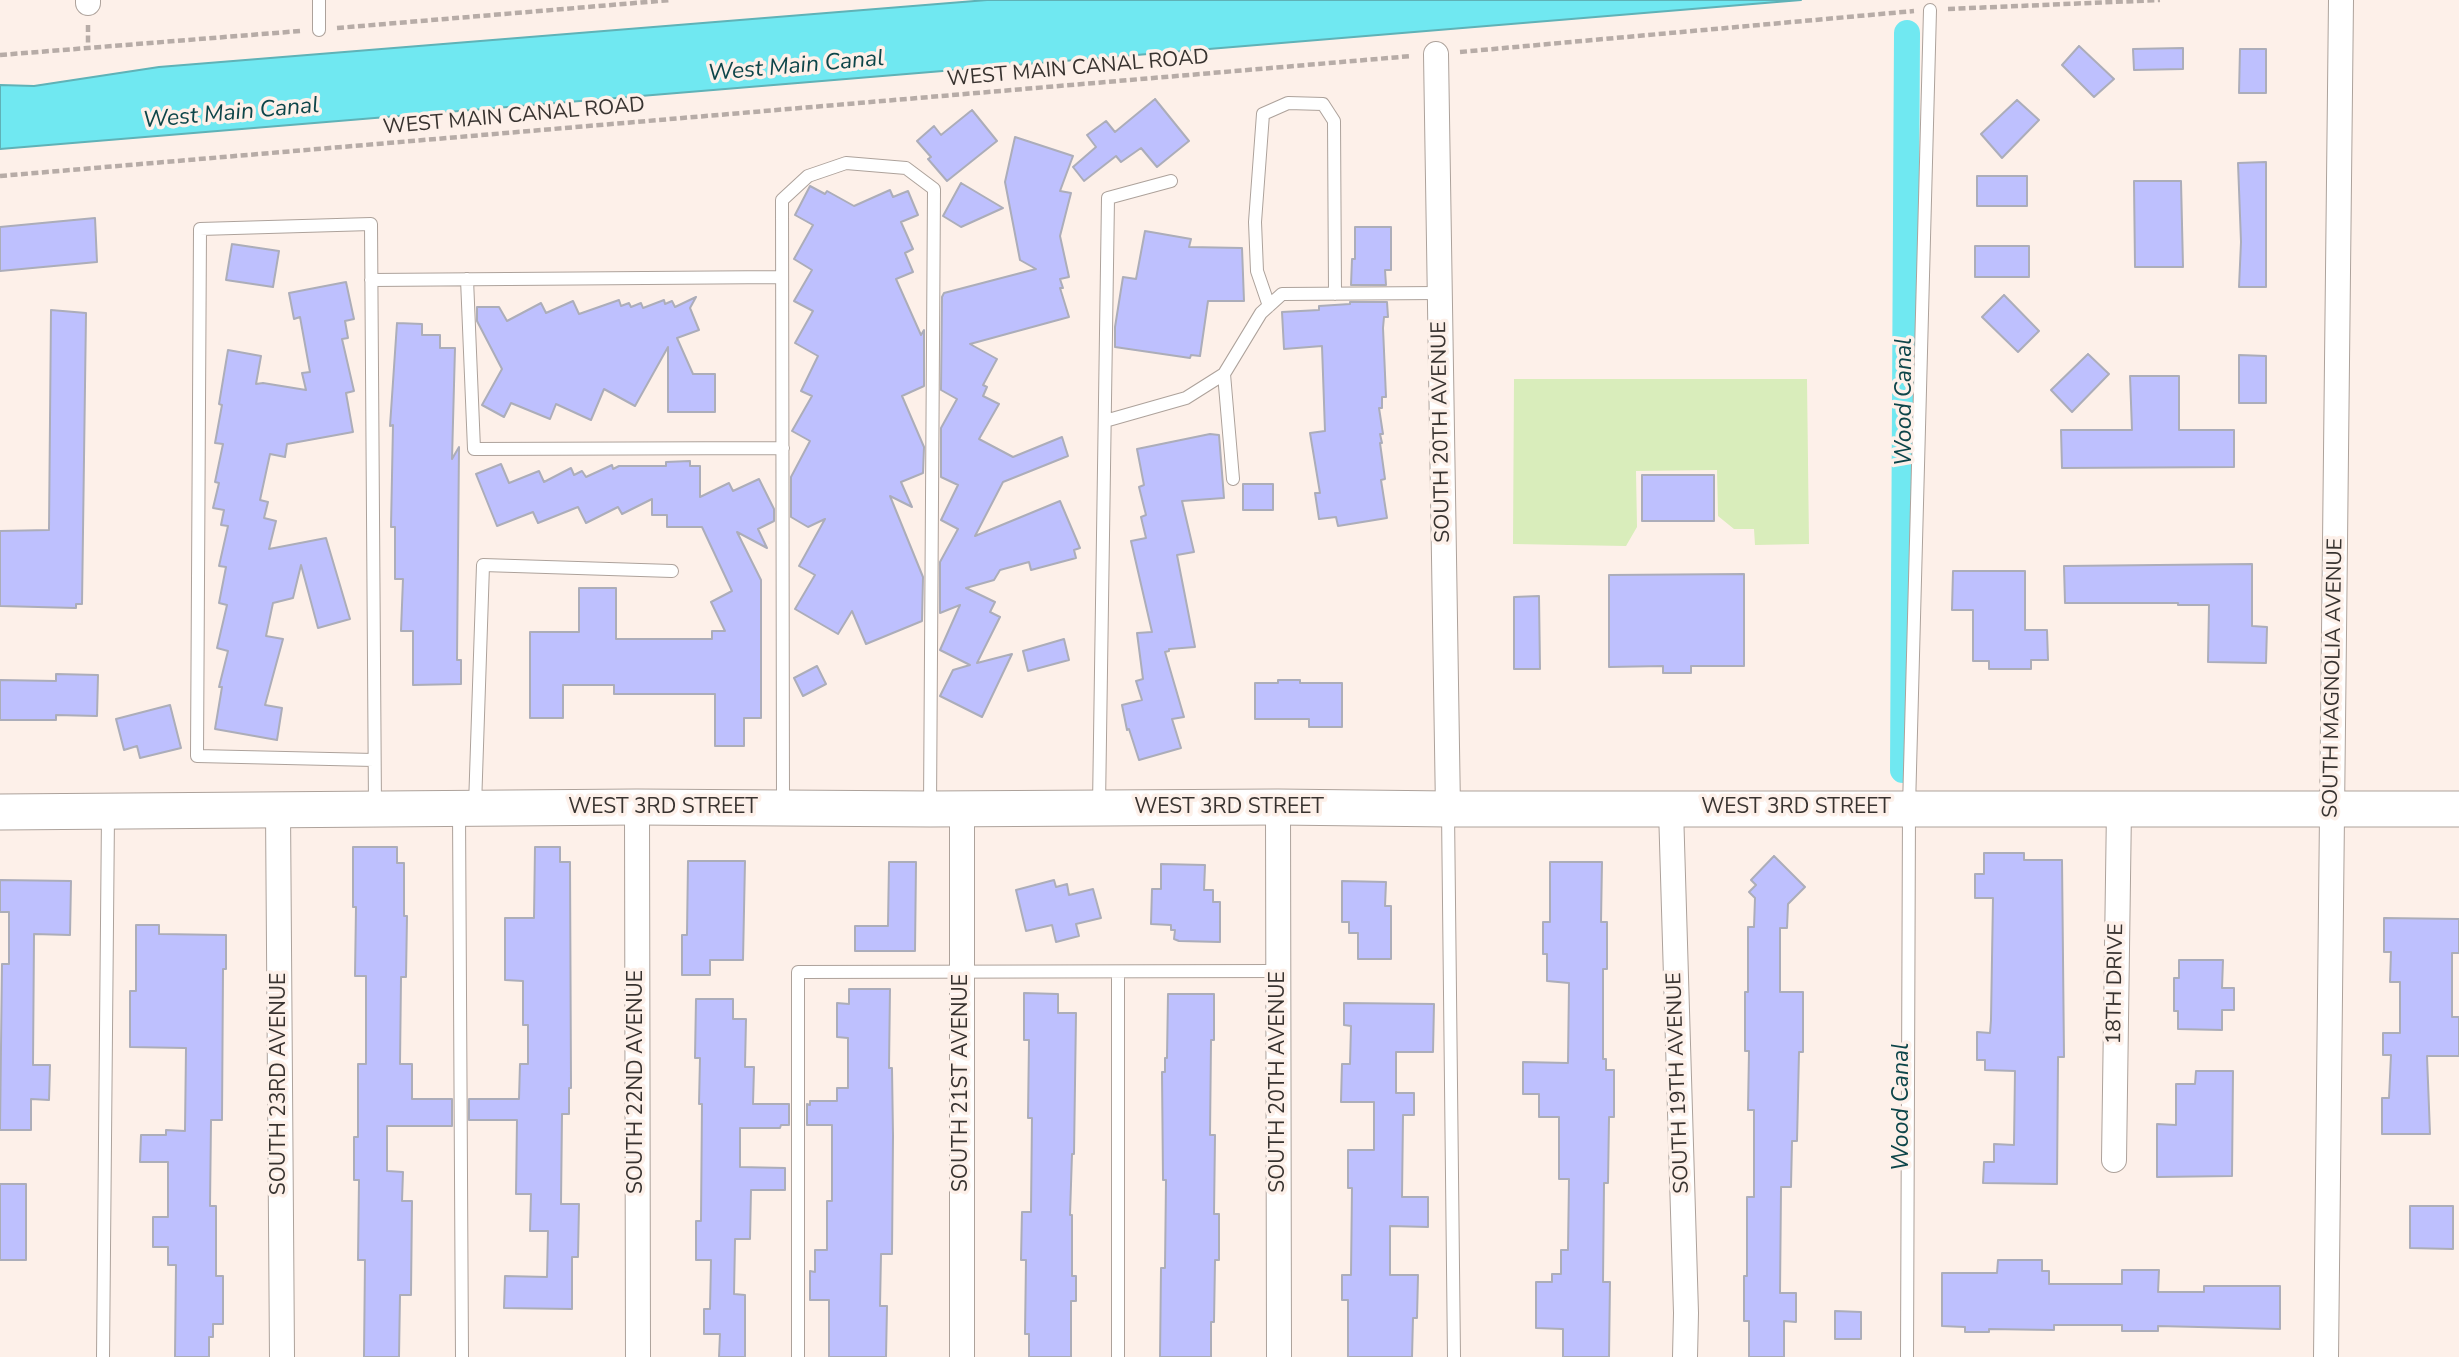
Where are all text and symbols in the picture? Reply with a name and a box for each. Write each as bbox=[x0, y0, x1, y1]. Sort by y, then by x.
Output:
street label: WEST MAIN CANAL ROAD bbox=[946, 45, 1210, 93]
water label: West Main Canal bbox=[707, 46, 885, 88]
water label: West Main Canal bbox=[142, 93, 320, 135]
street label: WEST MAIN CANAL ROAD bbox=[382, 93, 646, 141]
street label: SOUTH 20TH AVENUE bbox=[1427, 321, 1457, 543]
water label: Wood Canal bbox=[1891, 338, 1919, 466]
street label: SOUTH MAGNOLIA AVENUE bbox=[2319, 538, 2349, 818]
street label: WEST 3RD STREET bbox=[568, 795, 758, 821]
street label: WEST 3RD STREET bbox=[1134, 795, 1324, 821]
street label: WEST 3RD STREET bbox=[1701, 795, 1891, 821]
street label: 18TH DRIVE bbox=[2102, 923, 2130, 1045]
street label: SOUTH 22ND AVENUE bbox=[624, 970, 650, 1194]
street label: SOUTH 20TH AVENUE bbox=[1266, 971, 1292, 1193]
street label: SOUTH 19TH AVENUE bbox=[1663, 972, 1695, 1194]
street label: SOUTH 23RD AVENUE bbox=[267, 973, 293, 1195]
street label: SOUTH 21ST AVENUE bbox=[949, 974, 975, 1192]
water label: Wood Canal bbox=[1888, 1043, 1916, 1171]

